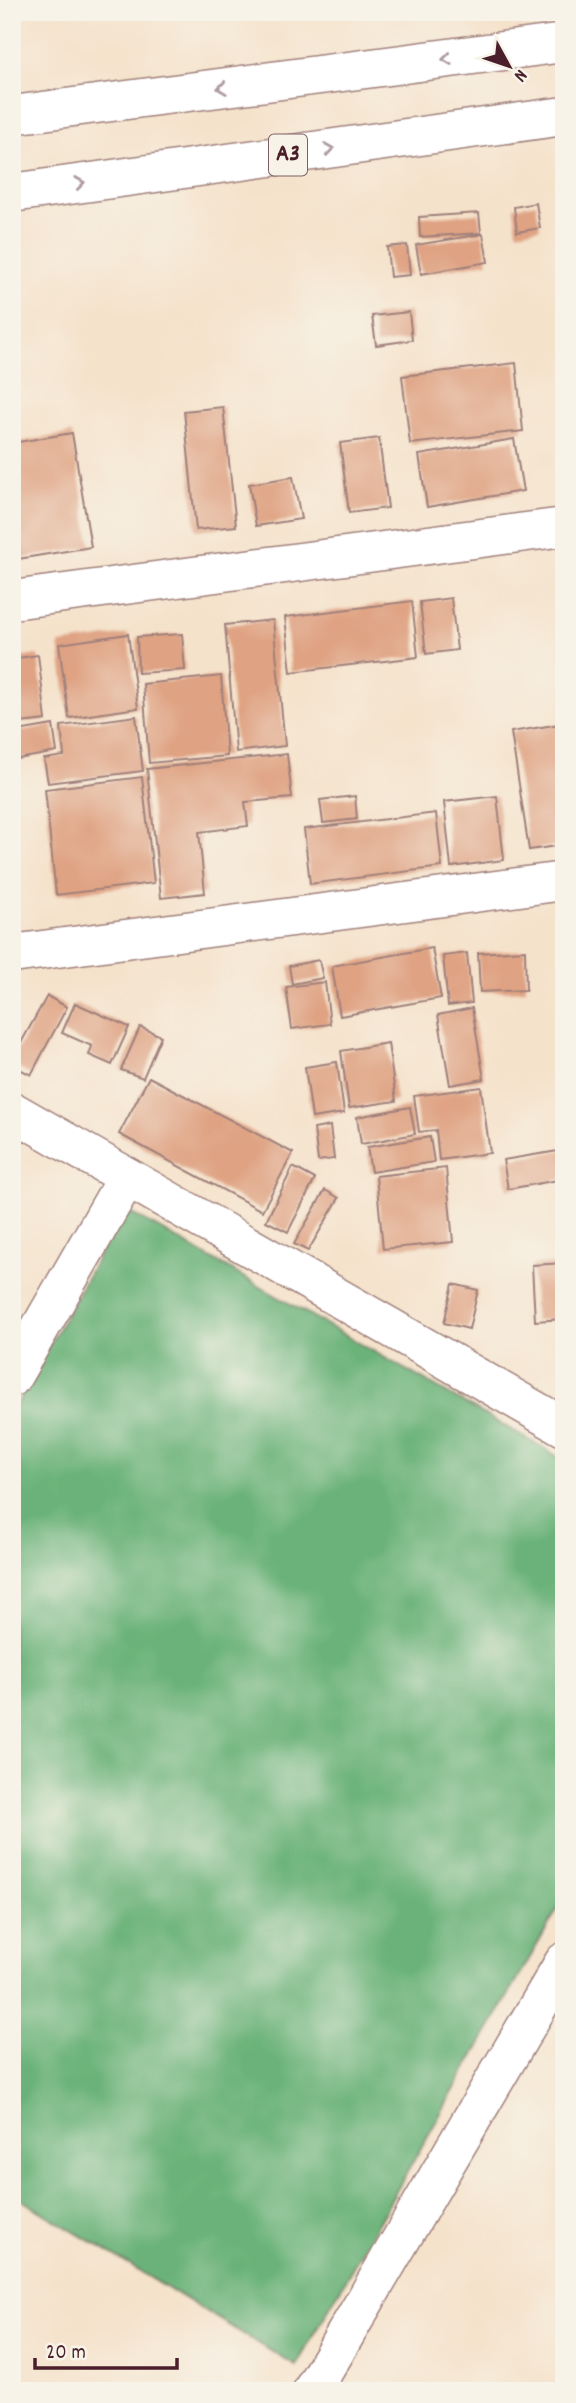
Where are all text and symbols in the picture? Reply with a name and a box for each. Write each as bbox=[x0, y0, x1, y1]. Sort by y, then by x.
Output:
north arrow bbox=[475, 32, 544, 102]
one-way arrow bbox=[442, 51, 453, 66]
text: N bbox=[506, 62, 533, 87]
one-way arrow bbox=[216, 80, 228, 95]
road number: A3 bbox=[269, 134, 307, 176]
one-way arrow bbox=[324, 141, 335, 156]
one-way arrow bbox=[74, 176, 86, 191]
scale bar bbox=[35, 2326, 177, 2370]
text: 20 m bbox=[46, 2339, 86, 2369]

